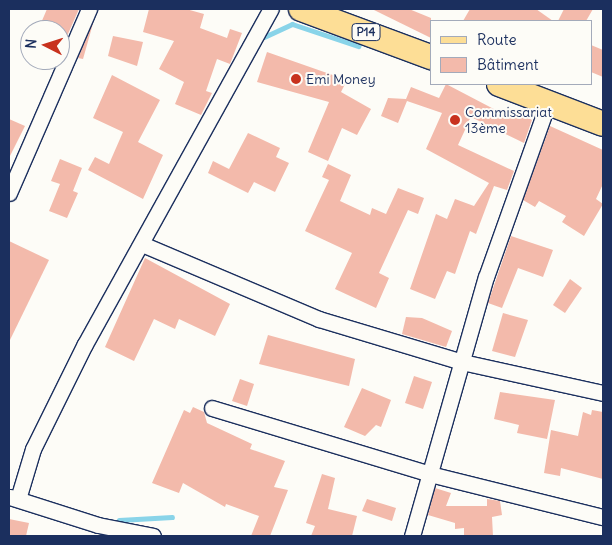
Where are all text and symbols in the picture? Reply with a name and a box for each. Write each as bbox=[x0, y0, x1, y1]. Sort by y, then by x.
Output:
north arrow bbox=[20, 20, 70, 70]
legend bbox=[430, 20, 592, 85]
road number: P14 bbox=[351, 22, 381, 42]
text: Route bbox=[477, 30, 517, 49]
text: N bbox=[22, 38, 40, 49]
text: Bâtiment bbox=[477, 55, 539, 74]
place label: Emi Money bbox=[306, 71, 376, 87]
marker: Emi Money bbox=[290, 73, 302, 85]
place label: Commissariat 13ème bbox=[465, 104, 552, 136]
marker: Commissariat 13ème bbox=[449, 114, 461, 126]

